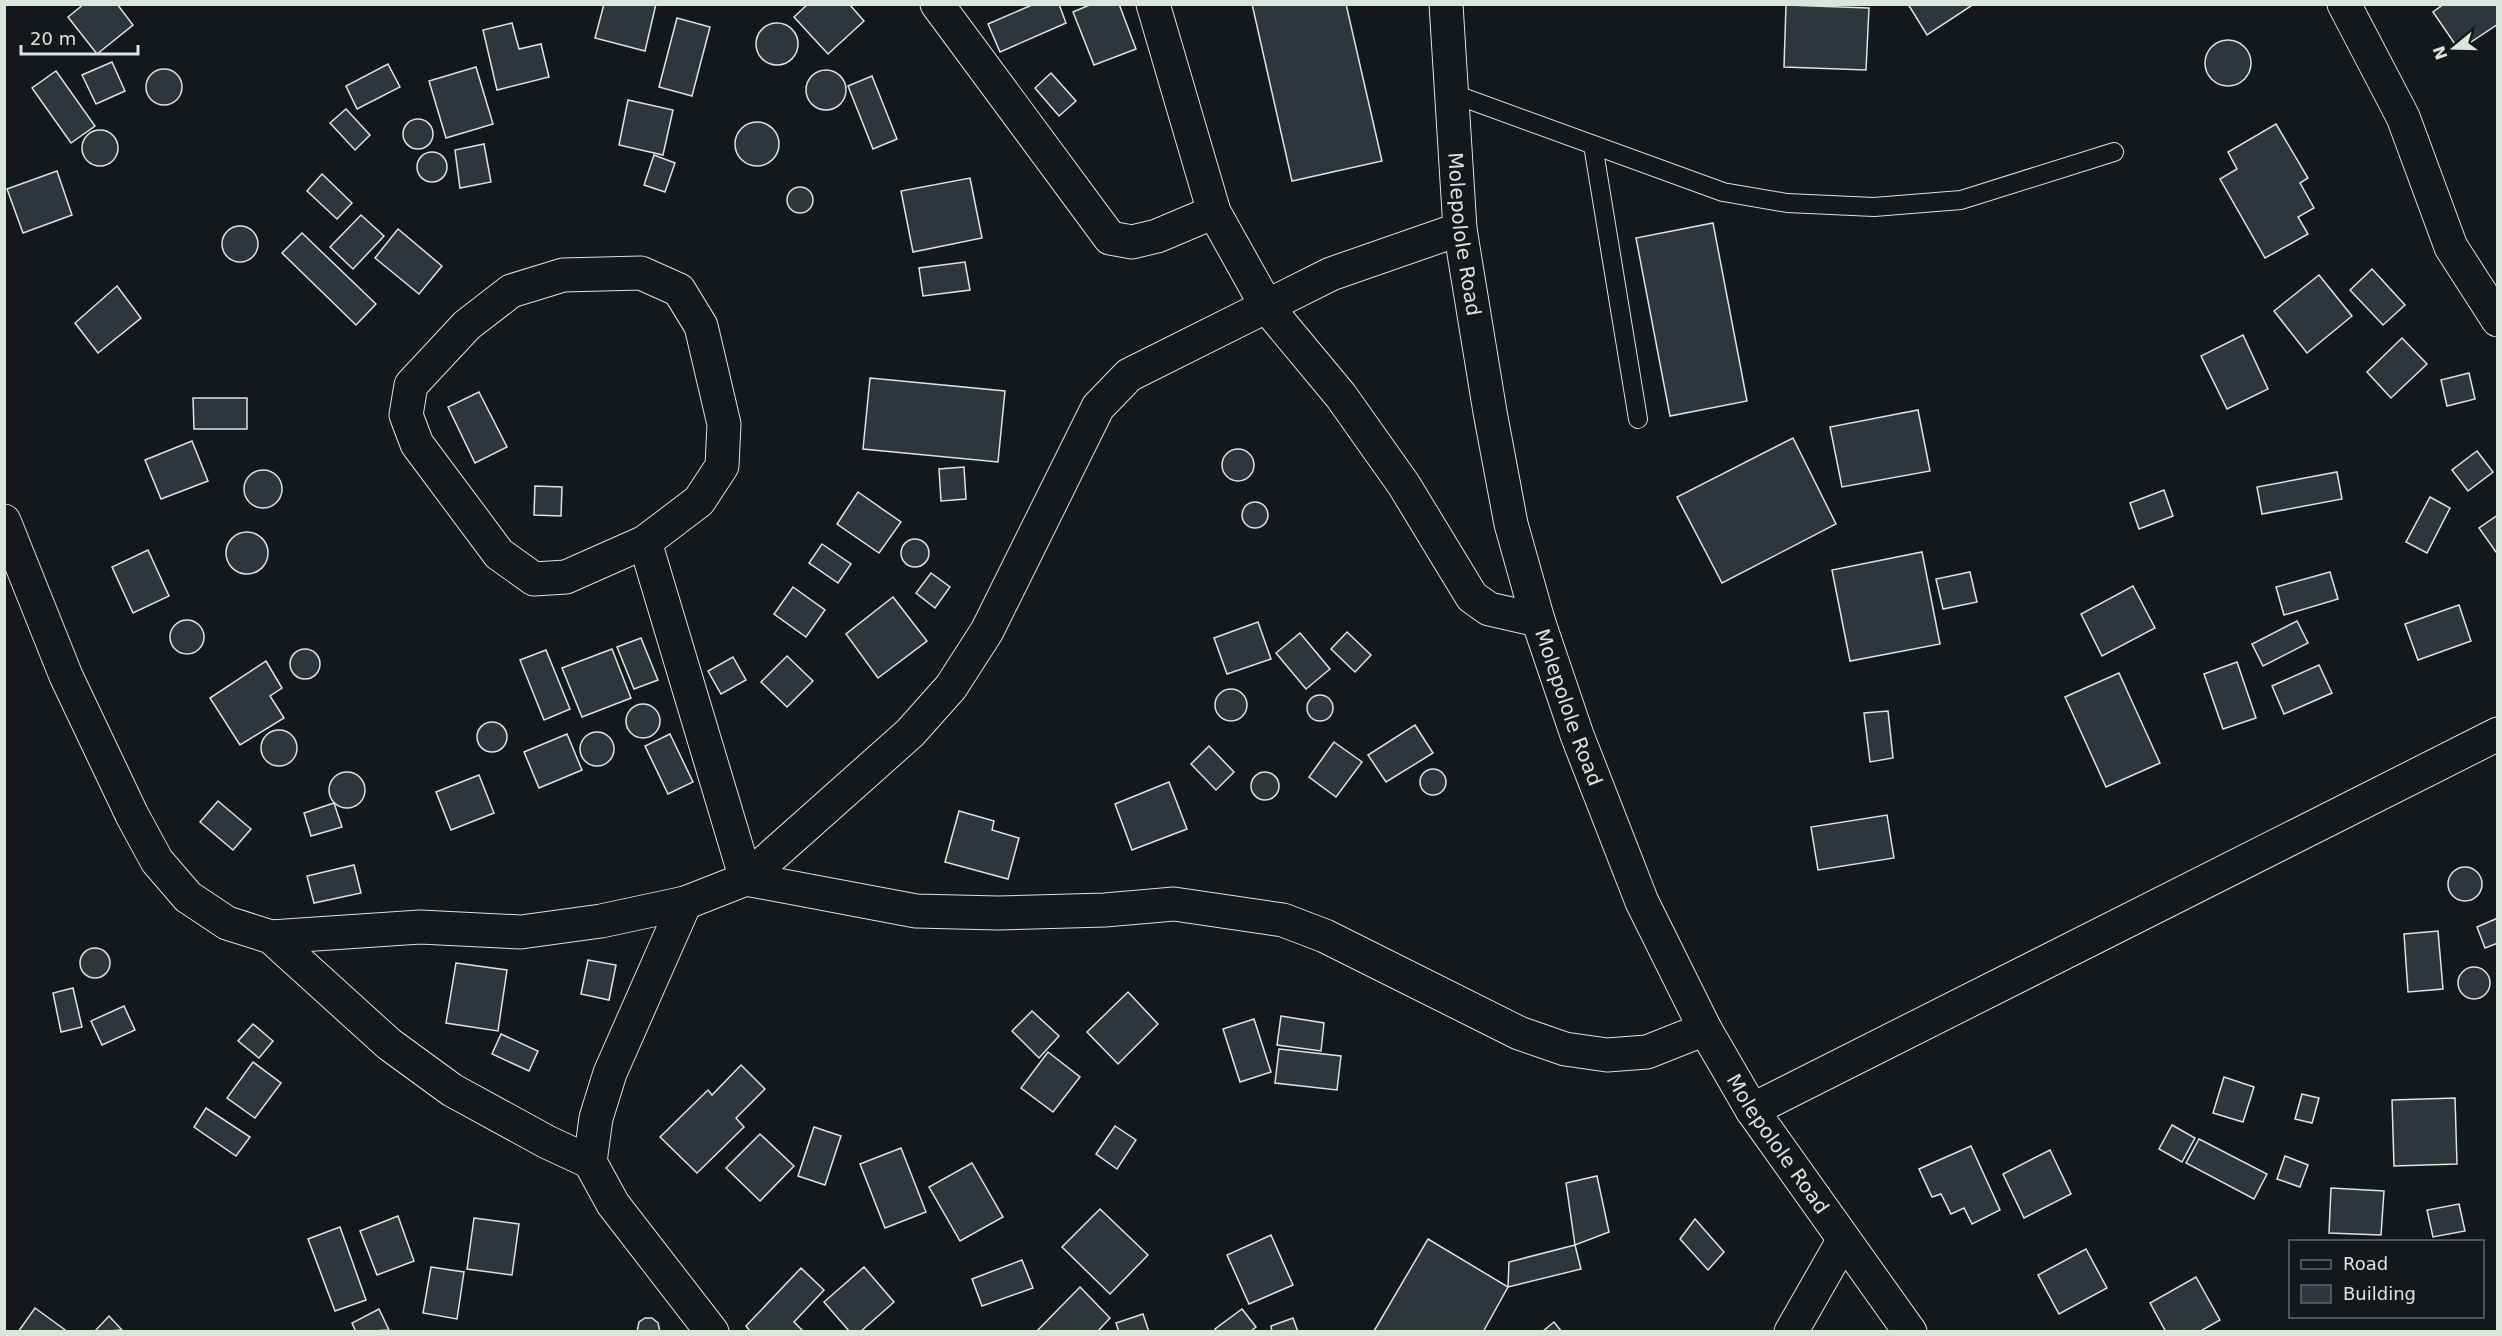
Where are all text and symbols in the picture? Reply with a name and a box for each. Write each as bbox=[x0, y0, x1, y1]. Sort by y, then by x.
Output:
scale bar bbox=[21, 18, 138, 56]
north arrow bbox=[2424, 18, 2484, 78]
text: 20 m bbox=[30, 28, 76, 49]
text: N bbox=[2429, 43, 2451, 62]
street label: Molepolole Road bbox=[1443, 152, 1486, 318]
street label: Molepolole Road bbox=[1530, 626, 1608, 789]
street label: Molepolole Road bbox=[1722, 1069, 1834, 1219]
legend bbox=[2289, 1240, 2484, 1318]
text: Road bbox=[2343, 1253, 2388, 1274]
text: Building bbox=[2343, 1283, 2416, 1304]

